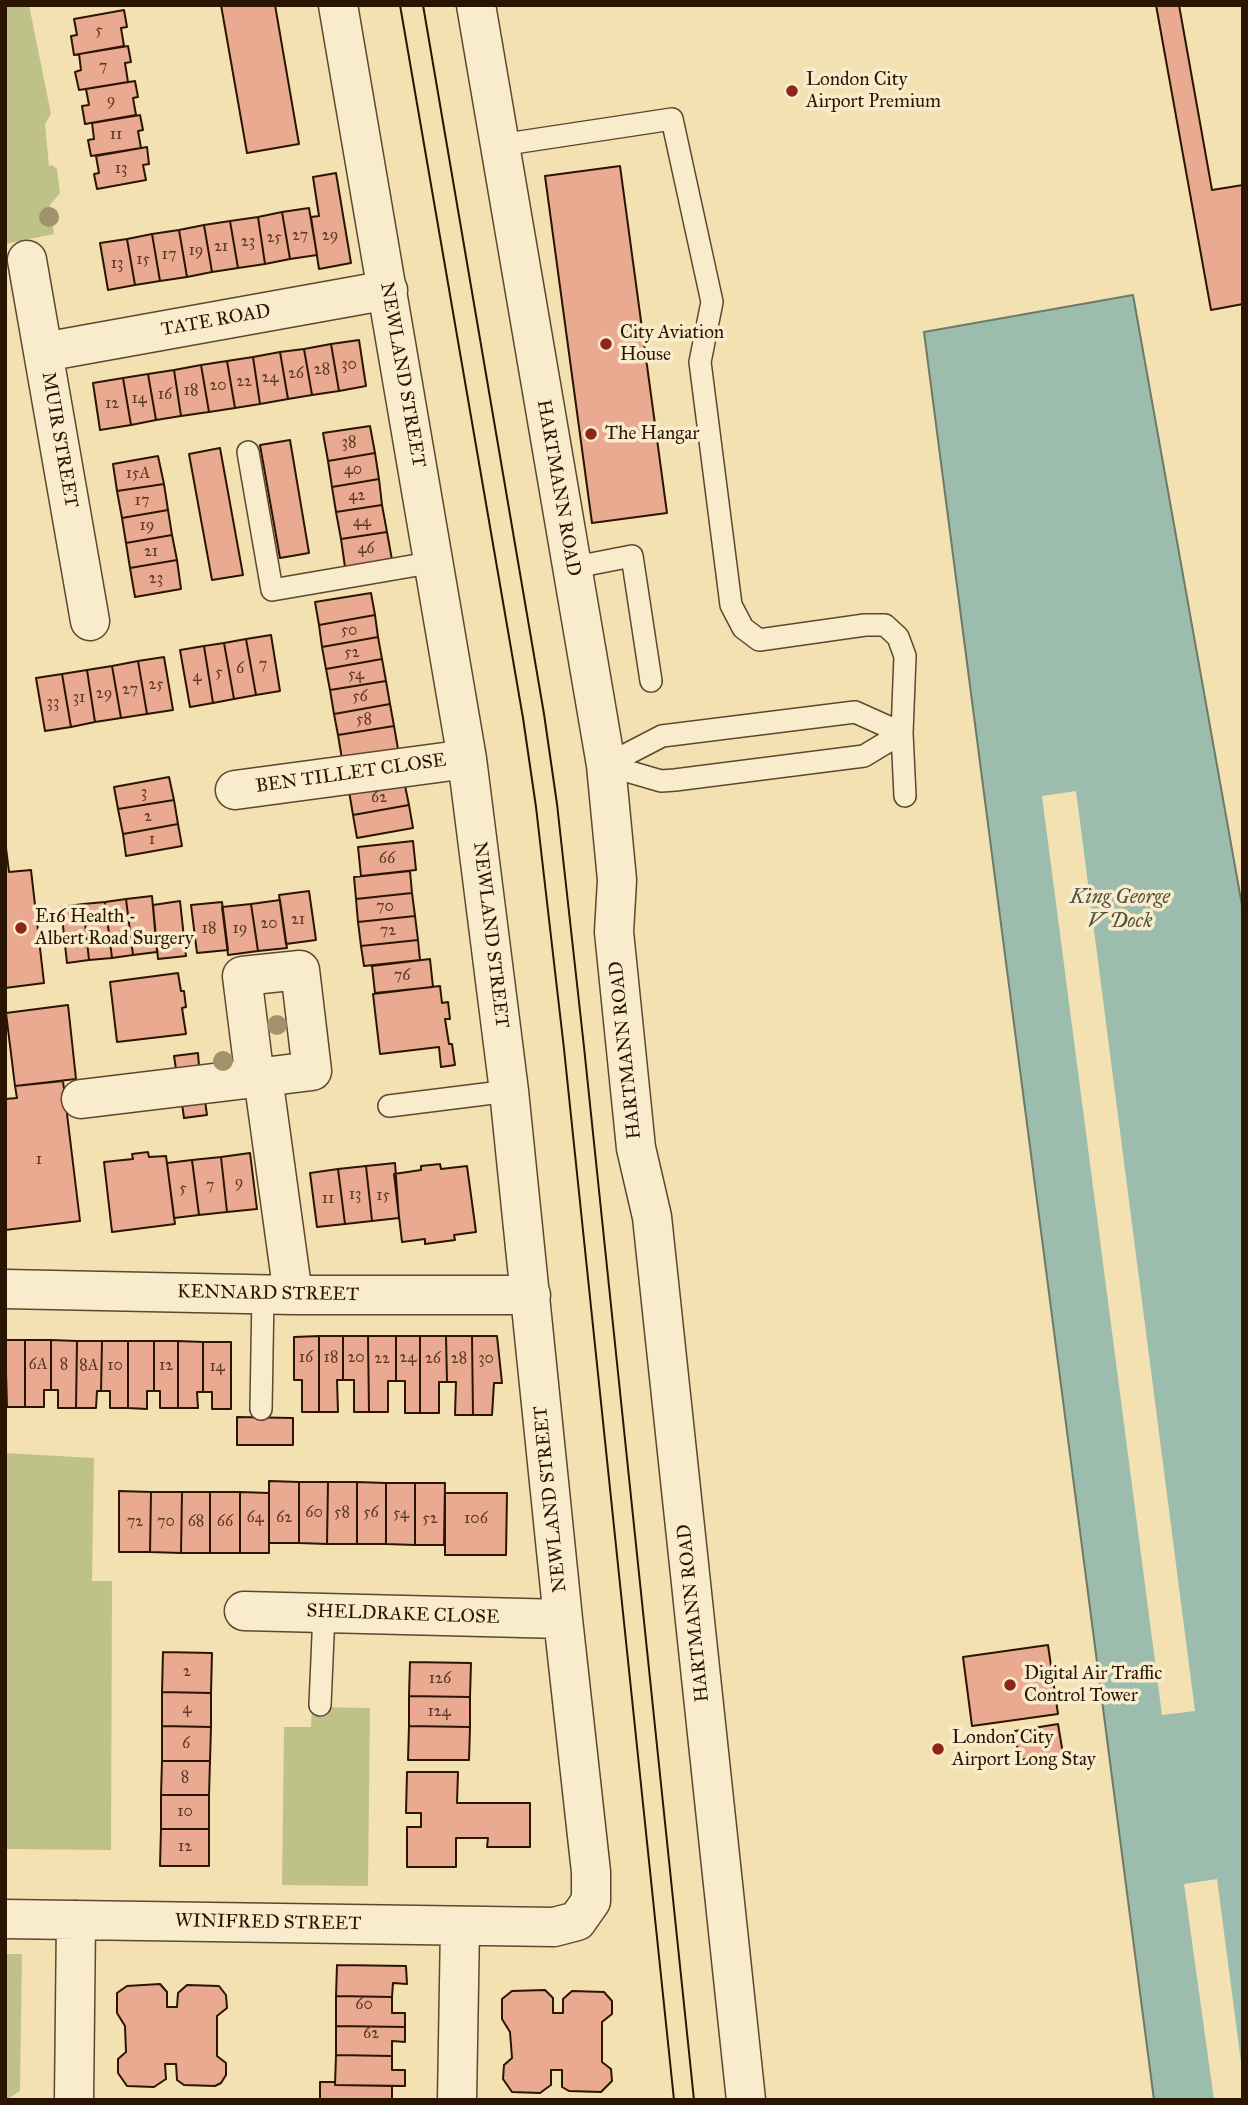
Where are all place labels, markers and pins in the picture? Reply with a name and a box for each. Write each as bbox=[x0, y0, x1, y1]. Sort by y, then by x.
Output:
place label: London City Airport Premium bbox=[806, 69, 941, 113]
marker: London City Airport Premium bbox=[784, 83, 800, 99]
place label: City Aviation House bbox=[620, 322, 724, 366]
marker: City Aviation House bbox=[598, 336, 614, 352]
place label: The Hangar bbox=[605, 423, 699, 445]
marker: The Hangar bbox=[583, 426, 599, 442]
place label: E16 Health - Albert Road Surgery bbox=[35, 906, 194, 950]
marker: E16 Health - Albert Road Surgery bbox=[13, 920, 29, 936]
place label: Digital Air Traffic Control Tower bbox=[1024, 1663, 1162, 1707]
marker: Digital Air Traffic Control Tower bbox=[1002, 1677, 1018, 1693]
place label: London City Airport Long Stay bbox=[952, 1727, 1096, 1771]
marker: London City Airport Long Stay bbox=[930, 1741, 946, 1757]

